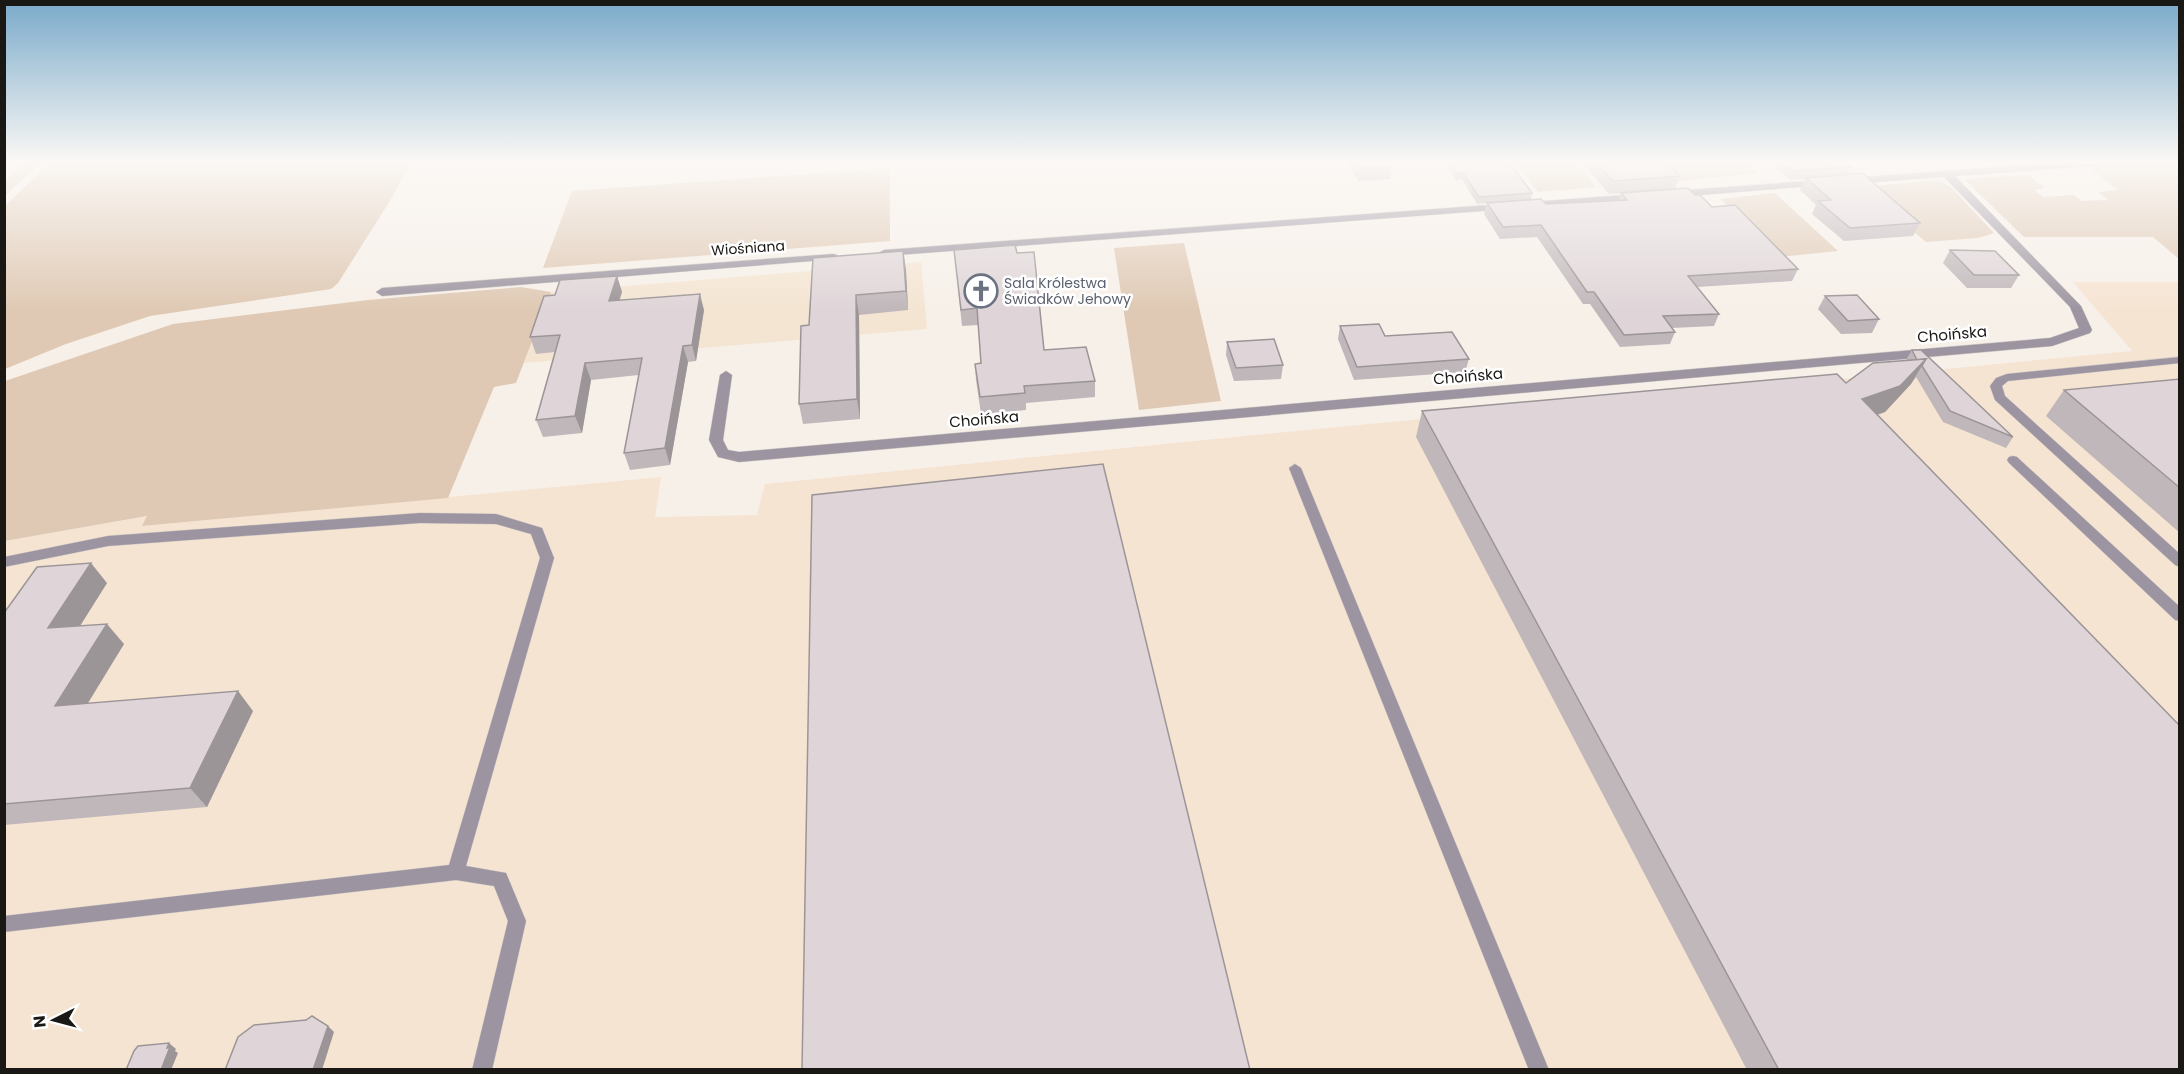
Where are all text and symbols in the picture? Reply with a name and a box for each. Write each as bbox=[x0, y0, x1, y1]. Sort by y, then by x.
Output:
street label: Wiośniana bbox=[711, 235, 785, 261]
church icon: Sala Królestwa Świadków Jehowy bbox=[963, 273, 999, 309]
place label: Sala Królestwa Świadków Jehowy bbox=[1004, 273, 1131, 309]
street label: Choińska bbox=[1916, 320, 1988, 348]
street label: Choińska bbox=[1432, 362, 1504, 390]
street label: Choińska bbox=[948, 405, 1020, 433]
north arrow bbox=[24, 990, 84, 1050]
text: N bbox=[28, 1014, 52, 1029]

